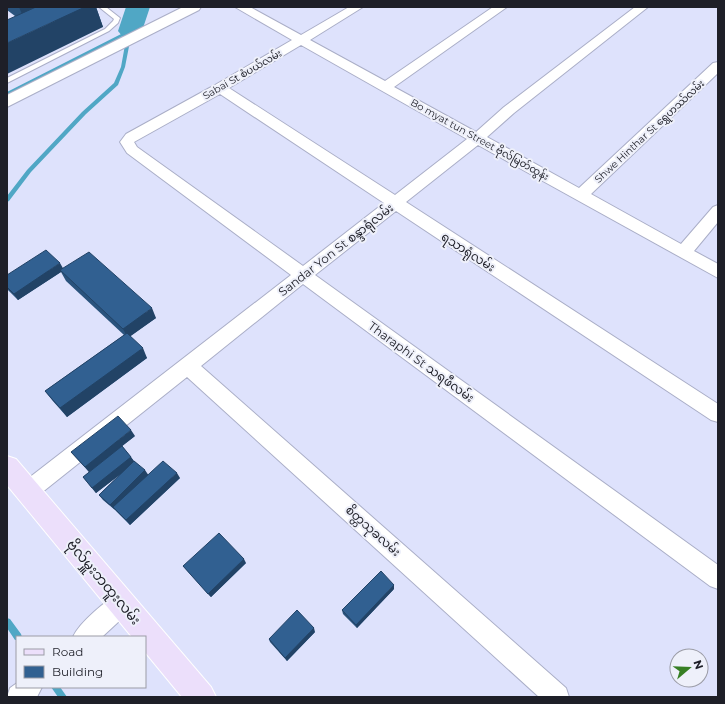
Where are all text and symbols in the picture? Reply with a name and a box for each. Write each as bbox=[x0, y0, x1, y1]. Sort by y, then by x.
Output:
street label: Sabai St စံပယ်လမ်း bbox=[200, 46, 284, 102]
street label: Shwe Hinthar St ရွှေဟဿ်လမ်း bbox=[591, 76, 708, 187]
street label: Bo myat tun Street ဗိုလ်မြတ်ထွန်း bbox=[407, 95, 552, 185]
street label: Sandar Yon St စန္ဒာရုံလမ်း bbox=[275, 199, 398, 302]
street label: ရသာရုံလမ်း bbox=[437, 228, 499, 277]
street label: Tharaphi St သရဖီလမ်း bbox=[364, 317, 478, 407]
street label: စိတ္တသုခလမ်း bbox=[341, 501, 405, 562]
street label: ဗိုလ်မှူးဘထူးလမ်း bbox=[61, 535, 146, 630]
legend bbox=[16, 636, 146, 688]
text: Road bbox=[52, 644, 83, 659]
north arrow bbox=[669, 648, 709, 688]
text: N bbox=[690, 658, 707, 671]
text: Building bbox=[52, 664, 103, 679]

